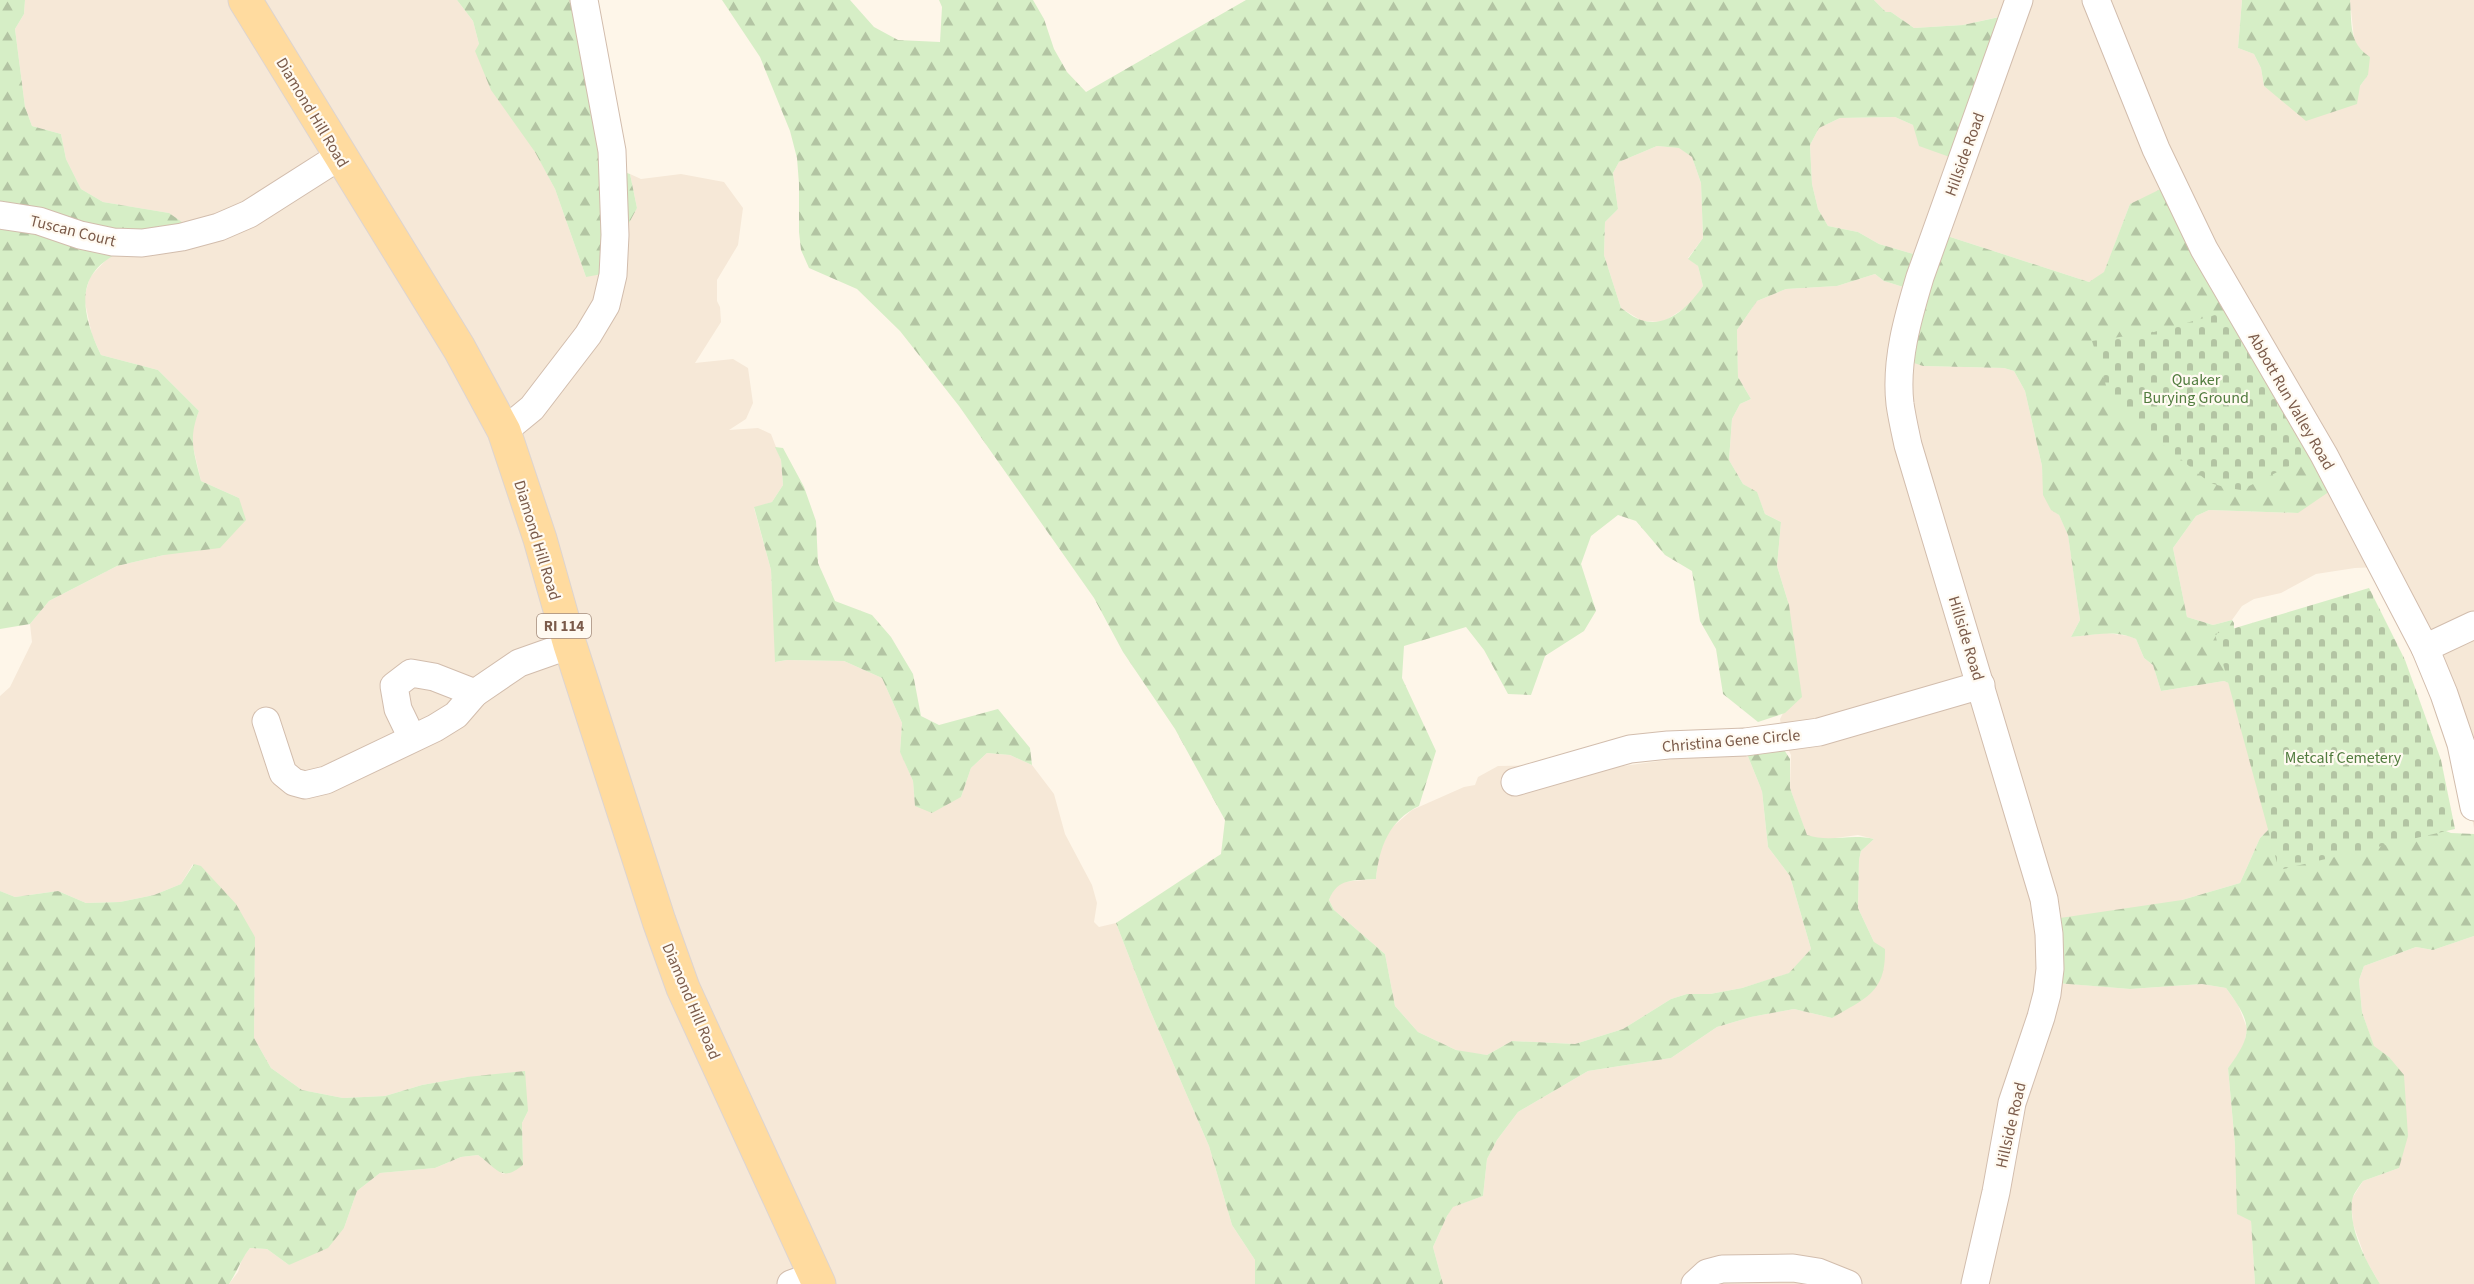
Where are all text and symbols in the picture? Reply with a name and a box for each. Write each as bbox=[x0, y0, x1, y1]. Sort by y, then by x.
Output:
street label: Diamond Hill Road bbox=[271, 53, 354, 172]
street label: Hillside Road bbox=[1940, 109, 1990, 199]
street label: Tuscan Court bbox=[27, 210, 119, 252]
street label: Abbott Run Valley Road bbox=[2243, 329, 2340, 474]
park label: Quaker Burying Ground bbox=[2143, 369, 2249, 409]
street label: Diamond Hill Road bbox=[508, 477, 566, 603]
street label: Hillside Road bbox=[1943, 593, 1989, 683]
road number: RI 114 bbox=[537, 614, 591, 638]
street label: Christina Gene Circle bbox=[1661, 724, 1801, 758]
park label: Metcalf Cemetery bbox=[2285, 747, 2402, 769]
street label: Diamond Hill Road bbox=[657, 940, 726, 1063]
street label: Hillside Road bbox=[1990, 1080, 2032, 1170]

